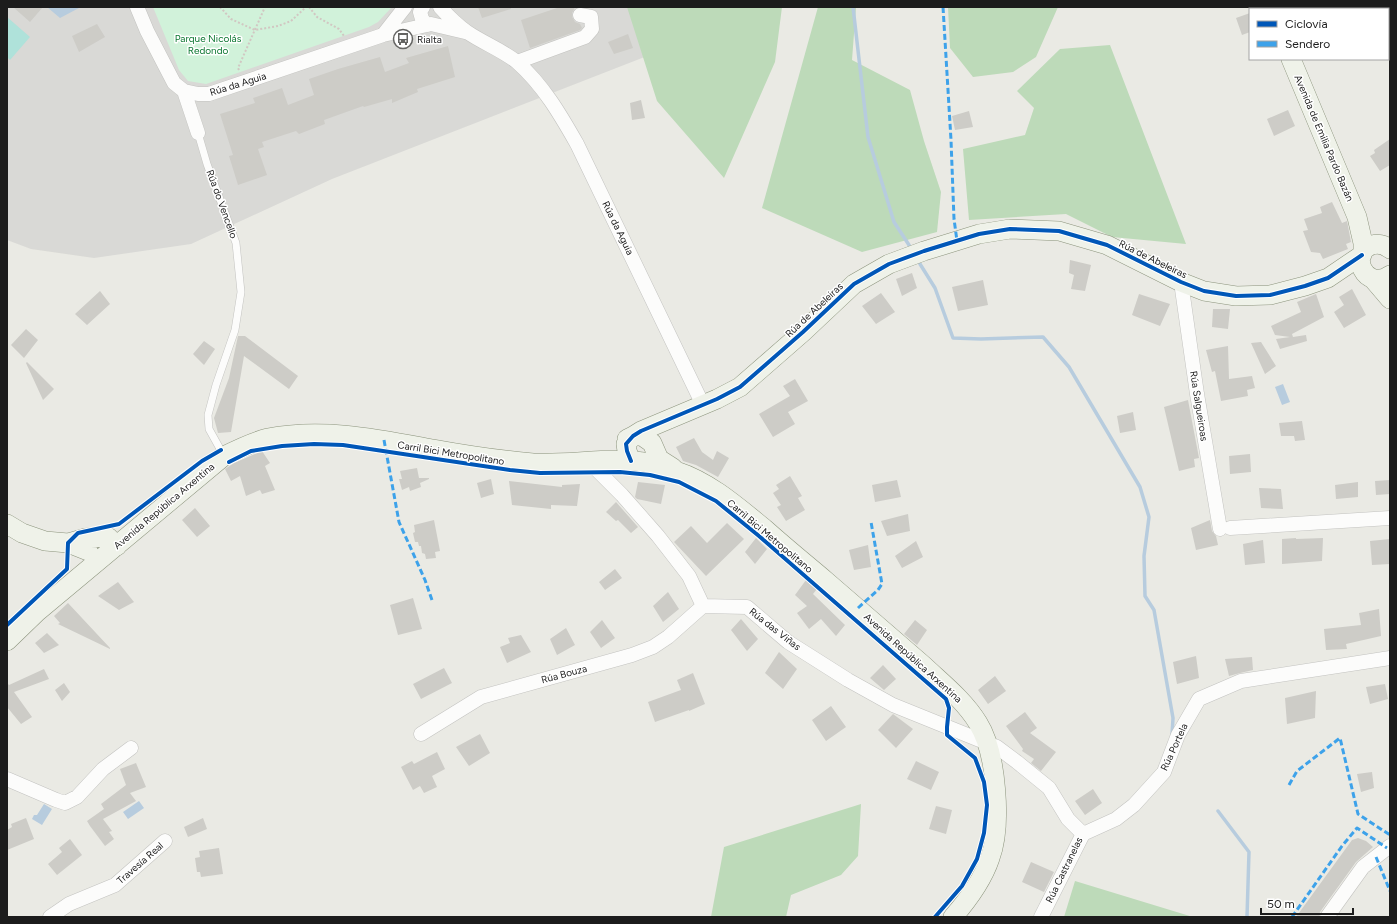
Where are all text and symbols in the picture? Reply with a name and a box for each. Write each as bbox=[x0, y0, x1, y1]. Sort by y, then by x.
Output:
legend bbox=[1249, 8, 1389, 60]
text: Ciclovía bbox=[1285, 17, 1328, 31]
bus stop icon: Rialta bbox=[392, 28, 414, 50]
park label: Parque Nicolás Redondo bbox=[175, 32, 242, 57]
place label: Rialta bbox=[417, 33, 442, 46]
text: Sendero bbox=[1285, 37, 1330, 51]
street label: Rúa da Aguia bbox=[208, 69, 268, 99]
street label: Avenida de Emilia Pardo Bazán bbox=[1291, 73, 1357, 204]
street label: Rúa do Vencello bbox=[204, 168, 241, 240]
street label: Rúa da Aguia bbox=[599, 199, 637, 257]
street label: Rúa de Abeleiras bbox=[1117, 237, 1190, 281]
street label: Rúa de Abeleiras bbox=[782, 280, 846, 340]
street label: Rúa Salgueiroas bbox=[1187, 370, 1211, 442]
street label: Carril Bici Metropolitano bbox=[397, 438, 506, 468]
street label: Avenida República Arxentina bbox=[111, 460, 217, 552]
street label: Carril Bici Metropolitano bbox=[724, 496, 816, 576]
street label: Rúa das Viñas bbox=[747, 605, 804, 653]
street label: Avenida República Arxentina bbox=[861, 610, 965, 706]
street label: Rúa Bouza bbox=[540, 662, 588, 686]
street label: Rúa Portela bbox=[1157, 721, 1191, 773]
street label: Rúa Castranelas bbox=[1042, 835, 1086, 905]
street label: Travesía Real bbox=[114, 839, 166, 887]
scale bar bbox=[1261, 890, 1353, 916]
text: 50 m bbox=[1267, 897, 1295, 911]

